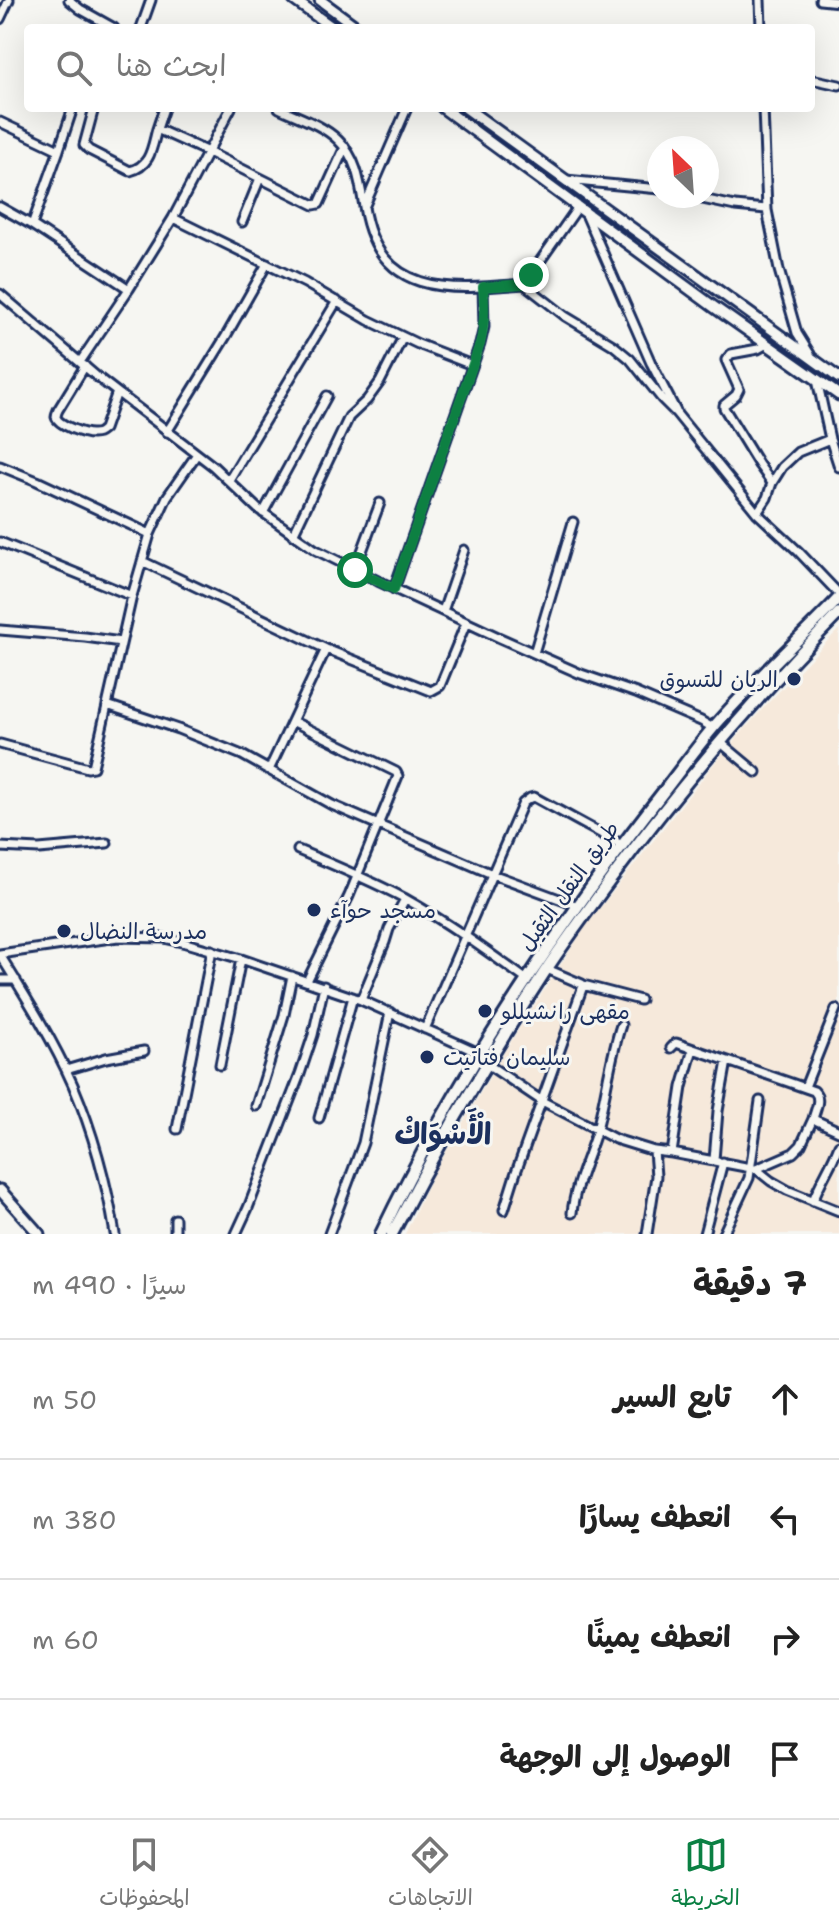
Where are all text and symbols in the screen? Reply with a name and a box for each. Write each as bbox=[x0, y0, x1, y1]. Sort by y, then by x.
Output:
search box bbox=[24, 24, 815, 112]
text: ابحث هنا bbox=[116, 45, 227, 86]
icon: search bbox=[52, 46, 96, 90]
north arrow bbox=[647, 136, 719, 208]
route end bbox=[513, 257, 549, 293]
route start bbox=[337, 552, 373, 588]
place label: الريان للتسوق bbox=[660, 665, 778, 694]
marker: الريان للتسوق bbox=[785, 670, 803, 688]
street label: طريق النقل الثقيل bbox=[512, 815, 626, 957]
place label: مسجد حوآء bbox=[330, 896, 436, 925]
marker: مسجد حوآء bbox=[305, 901, 323, 919]
place label: مدرسة النضال bbox=[80, 917, 207, 946]
marker: مدرسة النضال bbox=[55, 922, 73, 940]
place label: مقهى رانشيللو bbox=[500, 997, 630, 1026]
marker: مقهى رانشيللو bbox=[476, 1002, 494, 1020]
place label: سليمان فتاتيت bbox=[443, 1043, 570, 1072]
marker: سليمان فتاتيت bbox=[418, 1048, 436, 1066]
district label: الْأَسْوَاكْ bbox=[394, 1107, 492, 1154]
text: 7 دقيقة bbox=[693, 1260, 807, 1306]
text: سيرًا · 490 m bbox=[32, 1267, 187, 1302]
text: تابع السير bbox=[614, 1376, 731, 1417]
icon: ahead bbox=[763, 1377, 807, 1421]
text: 50 m bbox=[32, 1382, 97, 1417]
text: انعطف يسارًا bbox=[579, 1496, 731, 1537]
icon: left bbox=[763, 1497, 807, 1541]
text: 380 m bbox=[32, 1502, 117, 1537]
text: انعطف يمينًا bbox=[587, 1616, 731, 1657]
icon: right bbox=[763, 1617, 807, 1661]
text: 60 m bbox=[32, 1622, 99, 1657]
text: الوصول إلى الوجهة bbox=[499, 1736, 731, 1777]
icon: arrive bbox=[763, 1737, 807, 1781]
tab: المحفوظات bbox=[99, 1833, 190, 1917]
tab: الاتجاهات bbox=[388, 1833, 473, 1917]
tab: الخريطة bbox=[671, 1833, 740, 1917]

